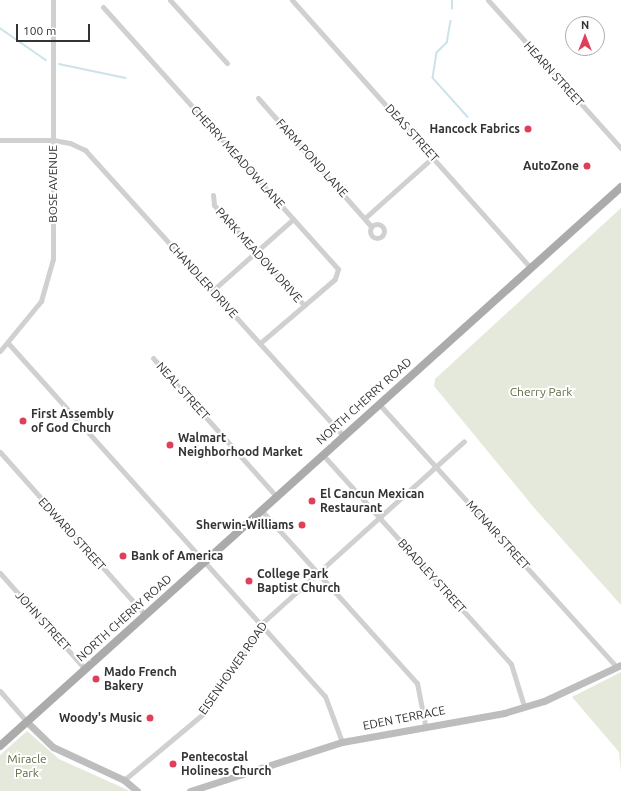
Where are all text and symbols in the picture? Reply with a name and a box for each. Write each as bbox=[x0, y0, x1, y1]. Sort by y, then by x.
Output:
scale bar bbox=[18, 16, 92, 42]
north arrow bbox=[565, 16, 605, 56]
text: N bbox=[581, 19, 589, 31]
text: 100 m bbox=[23, 24, 56, 37]
street label: HEARN STREET bbox=[521, 39, 587, 109]
street label: DEAS STREET bbox=[382, 101, 442, 165]
street label: CHERRY MEADOW LANE bbox=[188, 103, 288, 211]
street label: FARM POND LANE bbox=[273, 116, 351, 200]
place label: Hancock Fabrics bbox=[429, 122, 520, 136]
marker: Hancock Fabrics bbox=[523, 124, 533, 134]
street label: BOSE AVENUE bbox=[46, 145, 60, 223]
place label: AutoZone bbox=[523, 159, 579, 173]
marker: AutoZone bbox=[582, 161, 592, 171]
street label: PARK MEADOW DRIVE bbox=[213, 205, 305, 305]
street label: CHANDLER DRIVE bbox=[165, 239, 241, 321]
street label: NORTH CHERRY ROAD bbox=[313, 354, 415, 448]
street label: NEAL STREET bbox=[153, 359, 213, 423]
park label: Cherry Park bbox=[510, 385, 572, 399]
place label: First Assembly of God Church bbox=[31, 407, 114, 435]
marker: First Assembly of God Church bbox=[18, 416, 28, 426]
place label: Walmart Neighborhood Market bbox=[178, 431, 303, 459]
marker: Walmart Neighborhood Market bbox=[165, 440, 175, 450]
place label: El Cancun Mexican Restaurant bbox=[320, 487, 424, 515]
street label: EDWARD STREET bbox=[35, 495, 109, 573]
marker: El Cancun Mexican Restaurant bbox=[307, 496, 317, 506]
street label: MCNAIR STREET bbox=[463, 497, 533, 573]
place label: Sherwin-Williams bbox=[196, 518, 294, 532]
marker: Sherwin-Williams bbox=[297, 520, 307, 530]
street label: BRADLEY STREET bbox=[395, 536, 469, 616]
place label: Bank of America bbox=[131, 549, 223, 563]
marker: Bank of America bbox=[118, 551, 128, 561]
place label: College Park Baptist Church bbox=[257, 567, 340, 595]
street label: NORTH CHERRY ROAD bbox=[73, 571, 175, 665]
marker: College Park Baptist Church bbox=[244, 576, 254, 586]
street label: JOHN STREET bbox=[12, 588, 74, 654]
street label: EISENHOWER ROAD bbox=[196, 619, 270, 717]
place label: Mado French Bakery bbox=[104, 665, 177, 693]
marker: Mado French Bakery bbox=[91, 674, 101, 684]
street label: EDEN TERRACE bbox=[362, 703, 446, 733]
place label: Woody's Music bbox=[59, 711, 142, 725]
marker: Woody's Music bbox=[145, 713, 155, 723]
place label: Pentecostal Holiness Church bbox=[181, 750, 271, 778]
park label: Miracle Park bbox=[7, 752, 47, 780]
marker: Pentecostal Holiness Church bbox=[168, 759, 178, 769]

